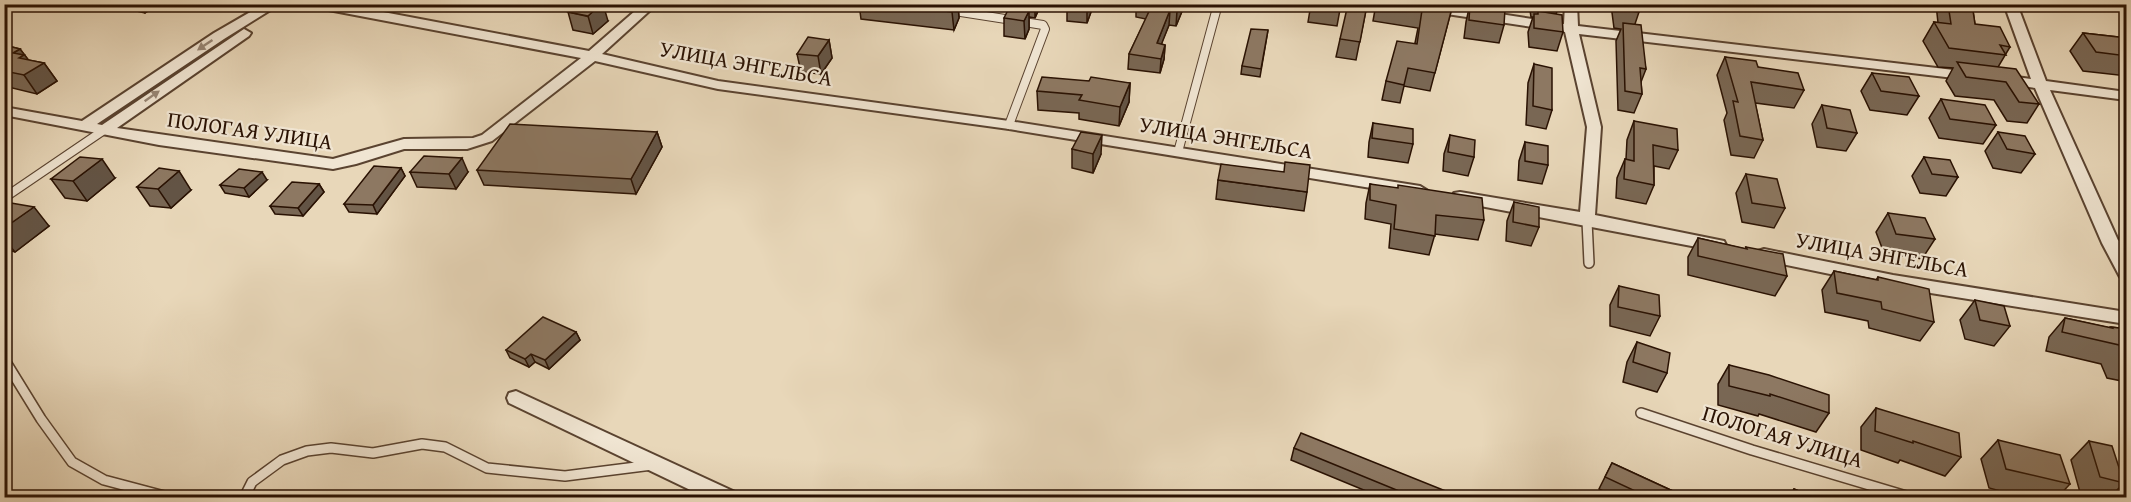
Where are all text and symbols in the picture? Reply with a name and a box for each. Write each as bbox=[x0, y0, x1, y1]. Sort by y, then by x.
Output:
street label: УЛИЦА ЭНГЕЛЬСА bbox=[657, 32, 836, 94]
one-way arrow bbox=[198, 39, 214, 51]
one-way arrow bbox=[144, 91, 161, 102]
street label: ПОЛОГАЯ УЛИЦА bbox=[165, 103, 335, 158]
street label: УЛИЦА ЭНГЕЛЬСА bbox=[1137, 108, 1316, 167]
street label: УЛИЦА ЭНГЕЛЬСА bbox=[1793, 223, 1972, 285]
street label: ПОЛОГАЯ УЛИЦА bbox=[1699, 396, 1868, 476]

